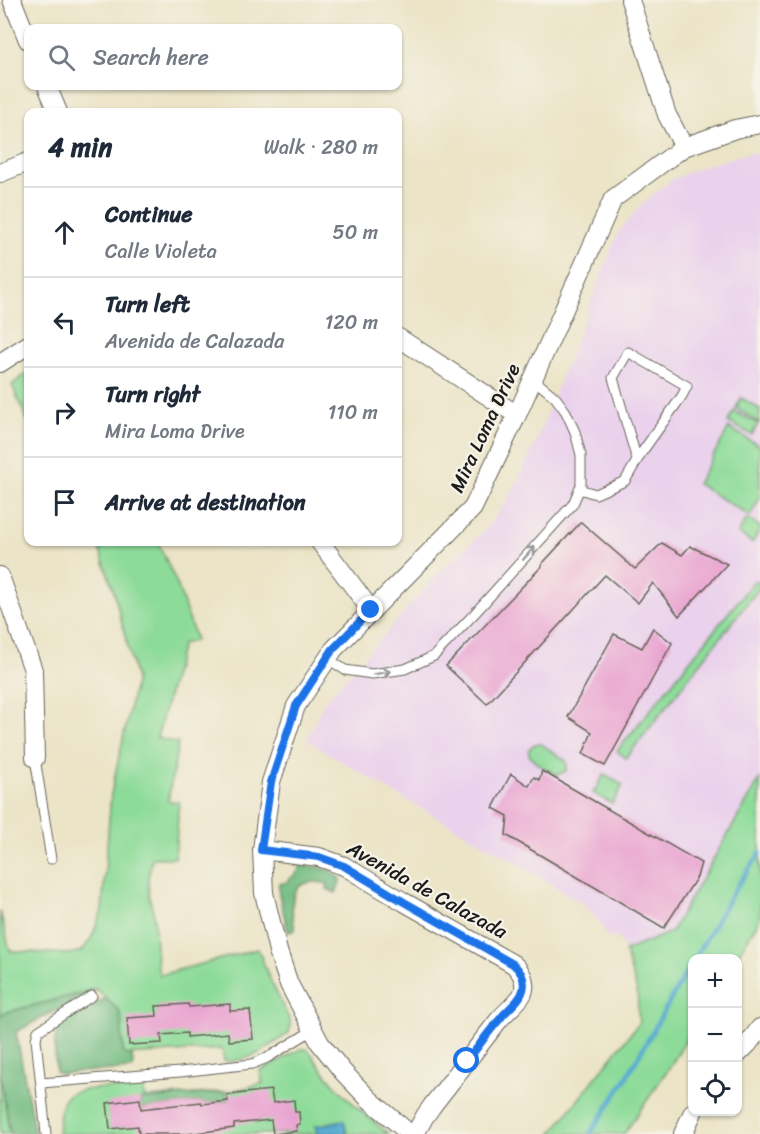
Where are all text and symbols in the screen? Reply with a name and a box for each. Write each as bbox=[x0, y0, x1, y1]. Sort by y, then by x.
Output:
search box bbox=[24, 24, 402, 90]
text: Search here bbox=[93, 38, 209, 77]
icon: search bbox=[45, 41, 78, 74]
text: 4 min bbox=[48, 124, 112, 170]
text: Walk · 280 m bbox=[264, 130, 378, 165]
text: Continue bbox=[105, 195, 193, 234]
text: 50 m bbox=[333, 215, 378, 250]
icon: ahead bbox=[48, 216, 81, 249]
text: Calle Violeta bbox=[105, 234, 217, 269]
text: Turn left bbox=[105, 285, 190, 324]
text: 120 m bbox=[325, 305, 378, 340]
icon: left bbox=[48, 306, 81, 339]
text: Avenida de Calazada bbox=[105, 324, 284, 359]
street label: Mira Loma Drive bbox=[440, 357, 531, 499]
text: Turn right bbox=[105, 375, 200, 414]
text: 110 m bbox=[328, 395, 378, 430]
icon: right bbox=[48, 396, 81, 429]
text: Mira Loma Drive bbox=[105, 414, 245, 449]
text: Arrive at destination bbox=[105, 483, 306, 522]
icon: arrive bbox=[48, 486, 81, 519]
one-way arrow bbox=[522, 546, 536, 561]
route end bbox=[357, 596, 383, 622]
one-way arrow bbox=[372, 667, 391, 678]
street label: Avenida de Calazada bbox=[339, 831, 515, 949]
map controls bbox=[688, 954, 742, 1116]
button: + bbox=[688, 954, 742, 1008]
button: − bbox=[688, 1008, 742, 1062]
route start bbox=[453, 1047, 479, 1073]
button: locate bbox=[688, 1062, 742, 1116]

